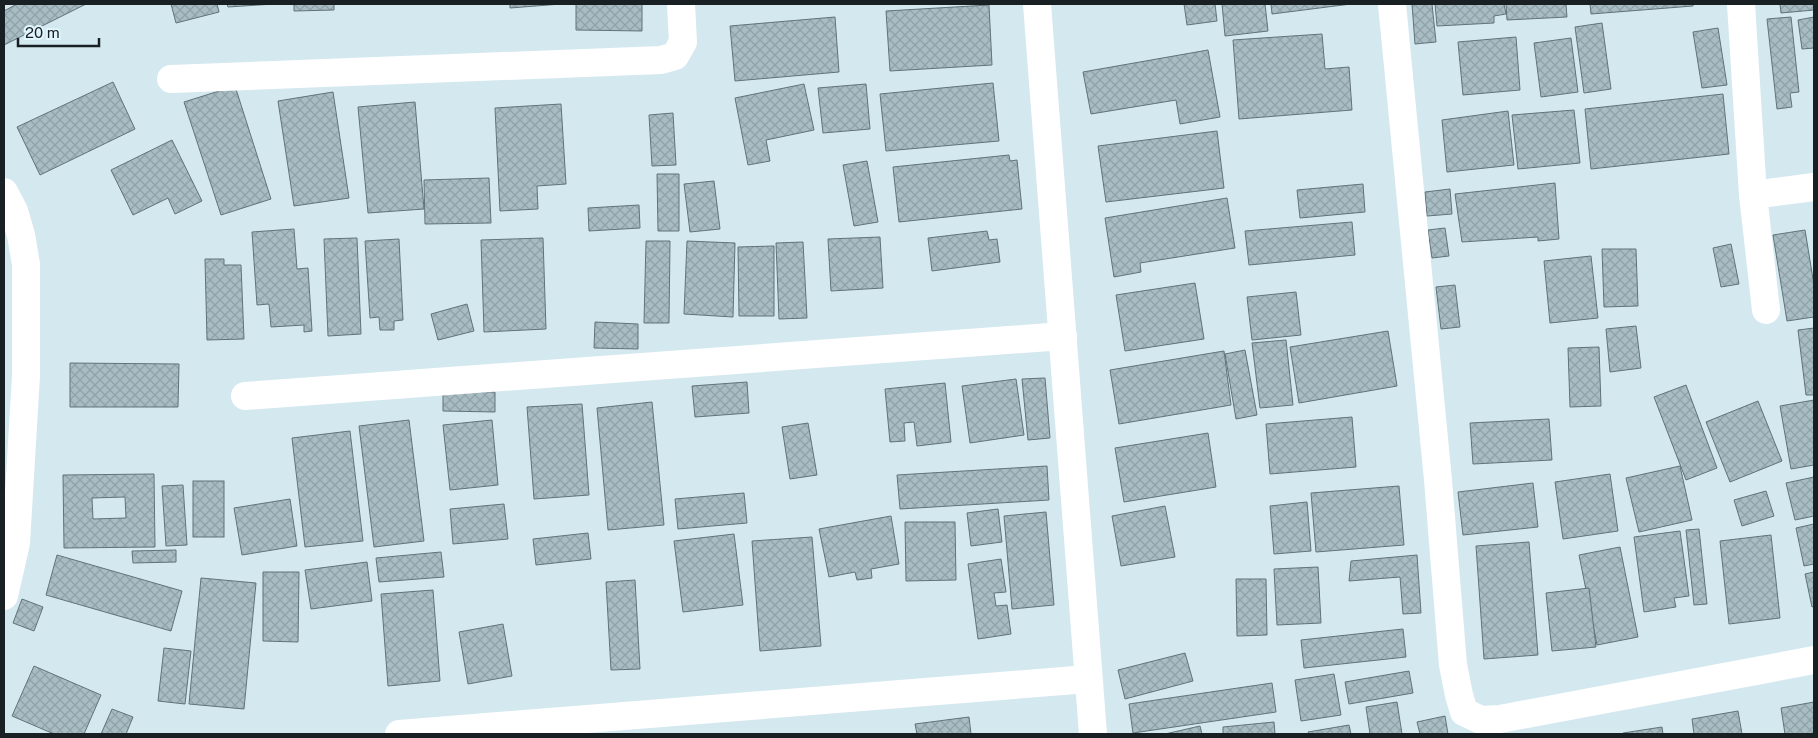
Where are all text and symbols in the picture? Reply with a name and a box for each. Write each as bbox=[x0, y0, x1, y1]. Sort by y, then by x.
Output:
scale bar bbox=[18, 15, 99, 47]
text: 20 m bbox=[25, 24, 60, 41]

